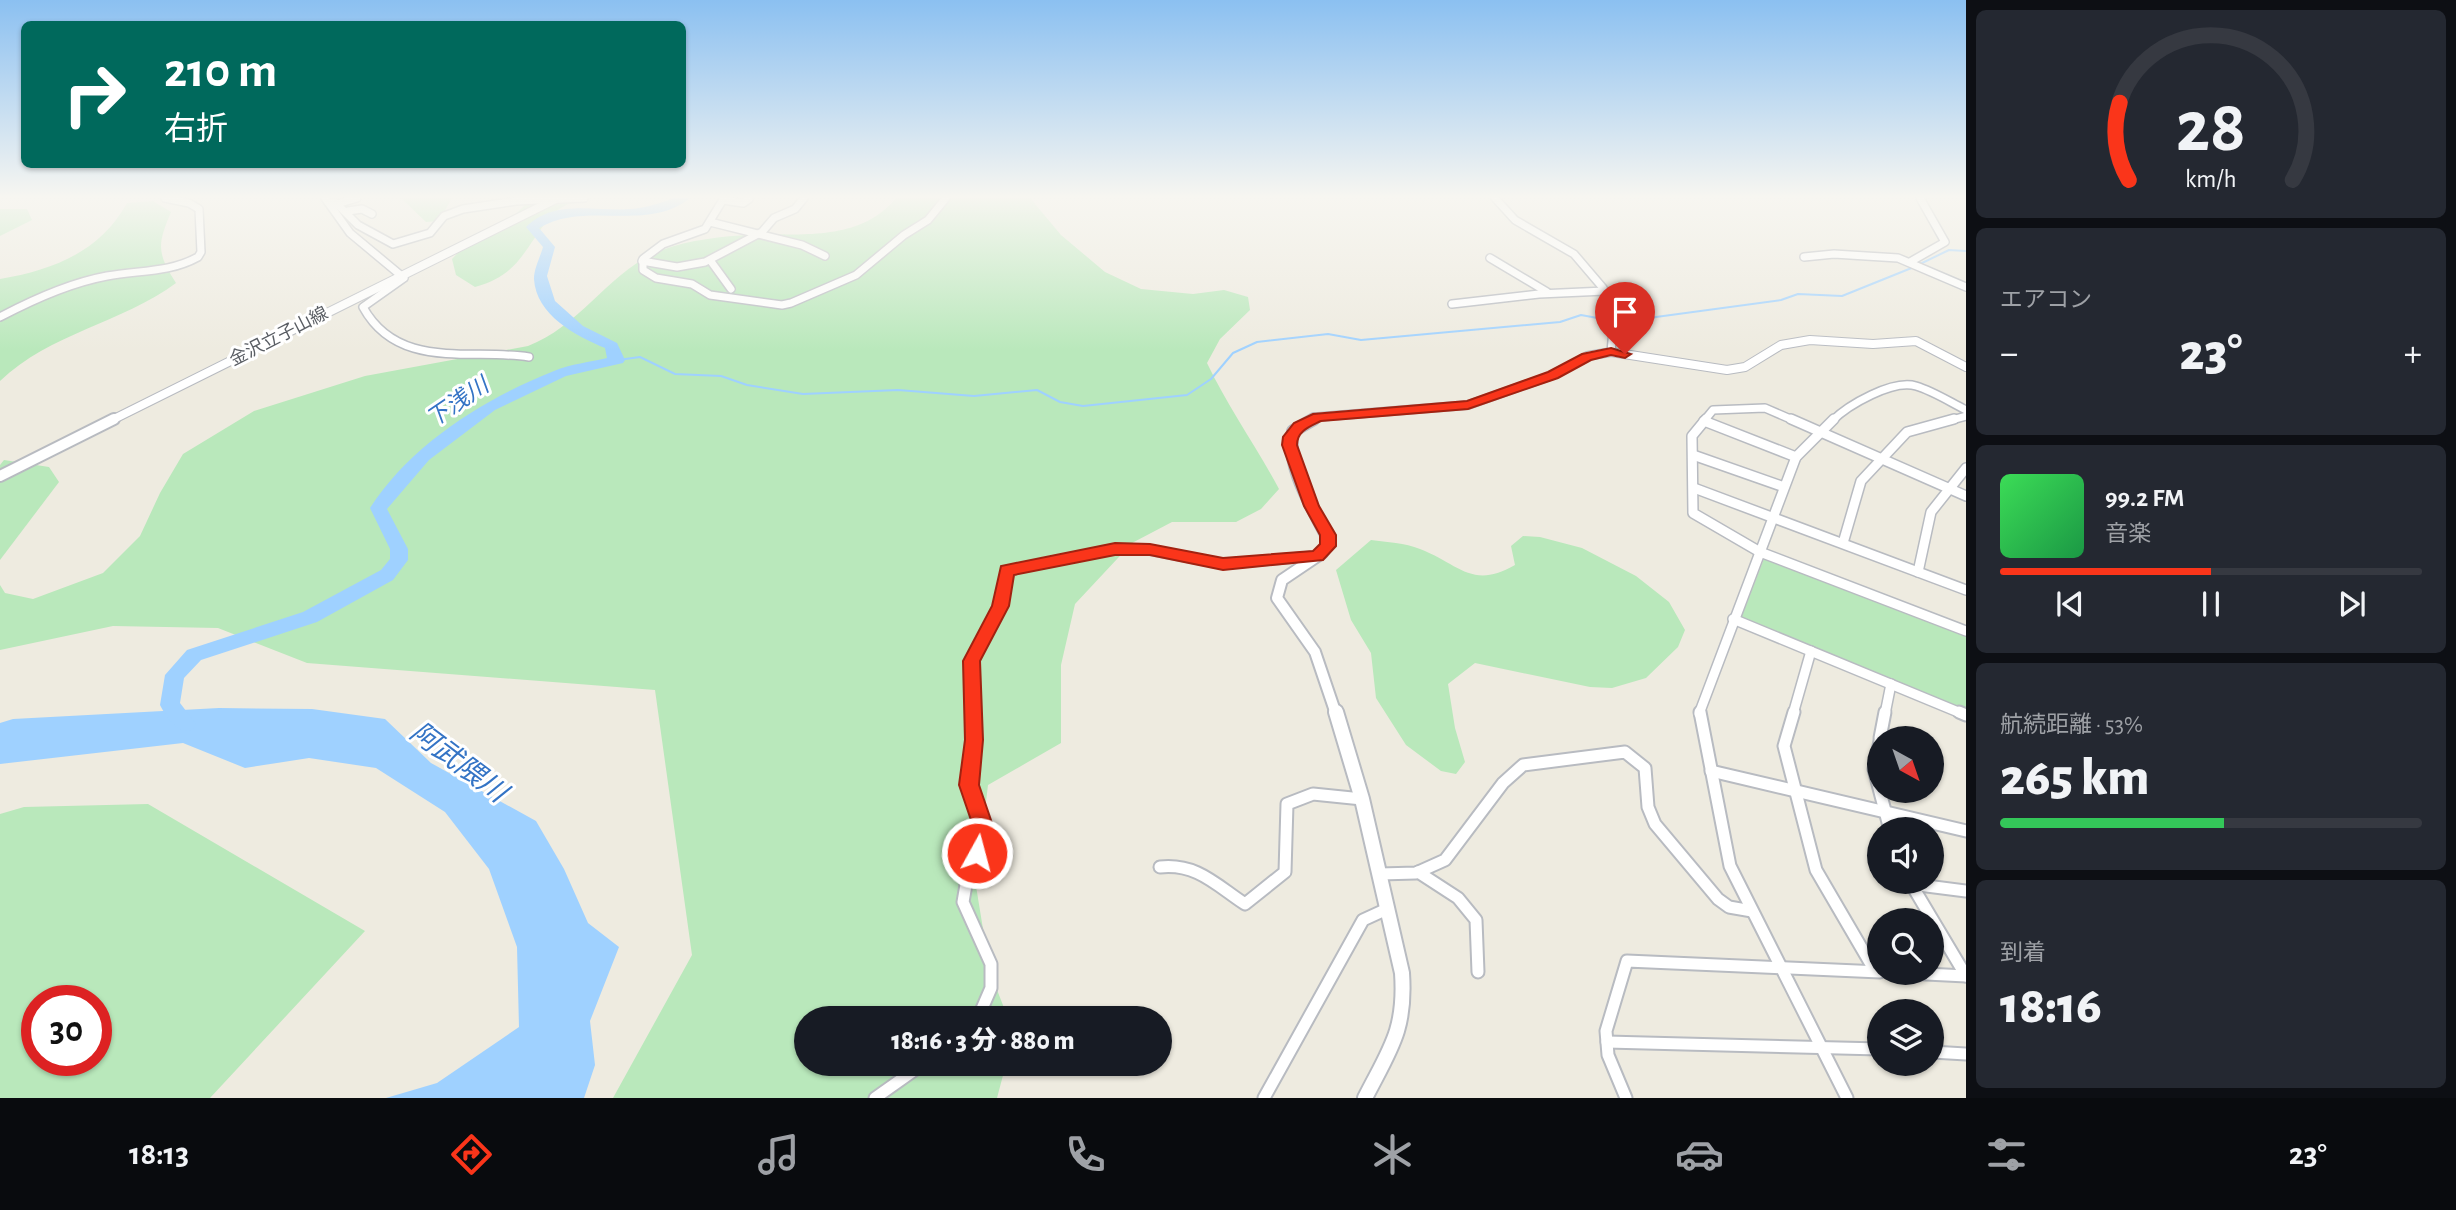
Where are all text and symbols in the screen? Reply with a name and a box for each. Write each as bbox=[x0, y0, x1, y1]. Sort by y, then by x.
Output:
text: 210 m bbox=[164, 47, 277, 96]
icon: right bbox=[49, 49, 140, 140]
text: 28 bbox=[2176, 92, 2246, 165]
text: 右折 bbox=[164, 113, 228, 145]
text: km/h bbox=[2185, 167, 2237, 192]
pin bbox=[1595, 282, 1655, 354]
text: エアコン bbox=[2000, 289, 2092, 312]
icon: arrive bbox=[1606, 293, 1644, 331]
street label: 金沢立子山線 bbox=[226, 303, 331, 370]
text: 23° bbox=[2180, 327, 2242, 379]
text: − bbox=[2000, 335, 2018, 373]
text: + bbox=[2404, 335, 2422, 373]
water label: 下浅川 bbox=[422, 371, 496, 432]
text: 99.2 FM bbox=[2105, 485, 2185, 511]
text: 音楽 bbox=[2105, 523, 2151, 546]
icon: previous bbox=[2051, 585, 2089, 623]
icon: pause bbox=[2192, 585, 2230, 623]
icon: next bbox=[2333, 585, 2371, 623]
text: 航続距離 · 53% bbox=[2000, 714, 2143, 737]
water label: 阿武隈川 bbox=[405, 717, 515, 810]
north arrow bbox=[1867, 726, 1944, 803]
map controls bbox=[1867, 726, 1944, 1076]
text: 265 km bbox=[2000, 752, 2149, 804]
position arrow bbox=[940, 816, 1014, 890]
button: sound bbox=[1867, 817, 1944, 894]
button: search bbox=[1867, 908, 1944, 985]
text: 到着 bbox=[2000, 942, 2046, 965]
text: 18:16 bbox=[2000, 980, 2102, 1032]
speed limit sign: 30 bbox=[21, 985, 112, 1076]
button: layers bbox=[1867, 999, 1944, 1076]
text: 18:16 · 3 分 · 880 m bbox=[891, 1028, 1075, 1054]
icon: directions bbox=[447, 1130, 496, 1179]
icon: music bbox=[754, 1130, 803, 1179]
icon: phone bbox=[1061, 1130, 1110, 1179]
icon: climate bbox=[1368, 1130, 1417, 1179]
icon: car bbox=[1675, 1130, 1724, 1179]
icon: filters bbox=[1982, 1130, 2031, 1179]
text: 18:13 bbox=[129, 1138, 189, 1170]
text: 23° bbox=[2289, 1138, 2327, 1170]

